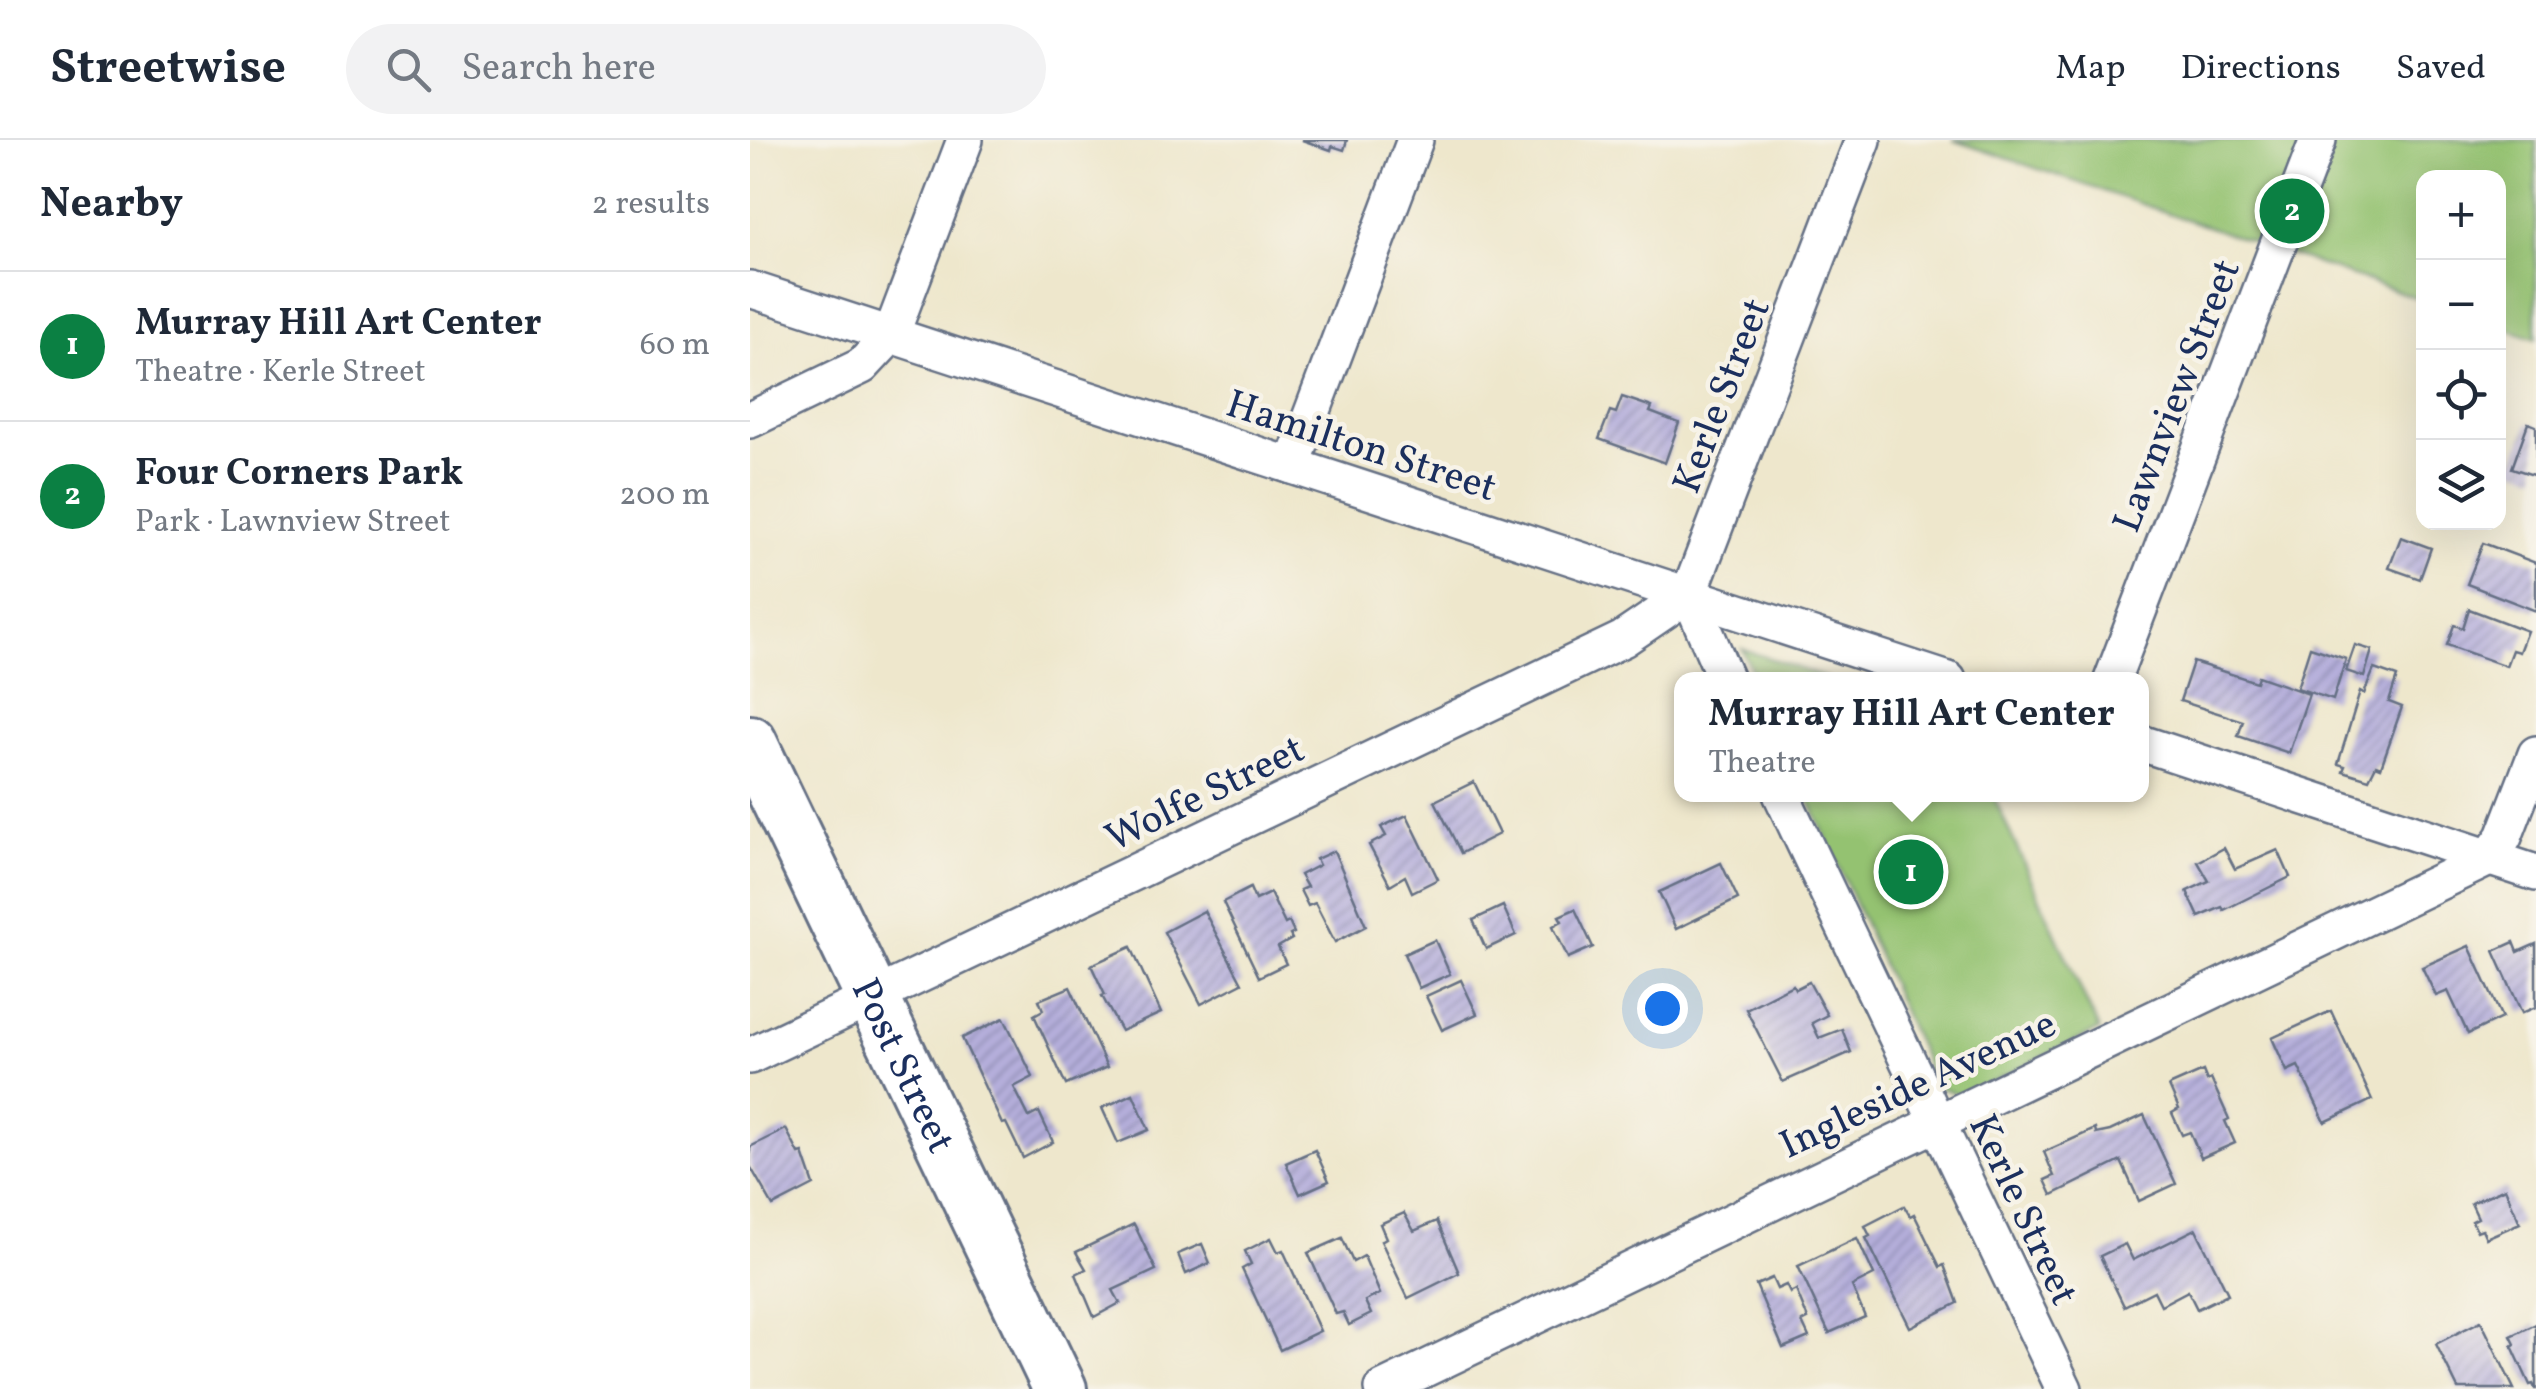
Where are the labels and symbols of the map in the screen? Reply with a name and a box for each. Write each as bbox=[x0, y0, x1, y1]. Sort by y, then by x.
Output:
pin: 2 bbox=[2260, 174, 2324, 248]
street label: Lawnview Street bbox=[2101, 252, 2257, 541]
street label: Kerle Street bbox=[1661, 291, 1787, 502]
street label: Hamilton Street bbox=[1218, 378, 1503, 518]
street label: Wolfe Street bbox=[1097, 723, 1315, 868]
pin: 1 bbox=[1878, 834, 1944, 910]
street label: Post Street bbox=[835, 970, 967, 1163]
your location bbox=[1637, 983, 1688, 1034]
street label: Ingleside Avenue bbox=[1771, 998, 2066, 1175]
street label: Kerle Street bbox=[1953, 1106, 2090, 1315]

